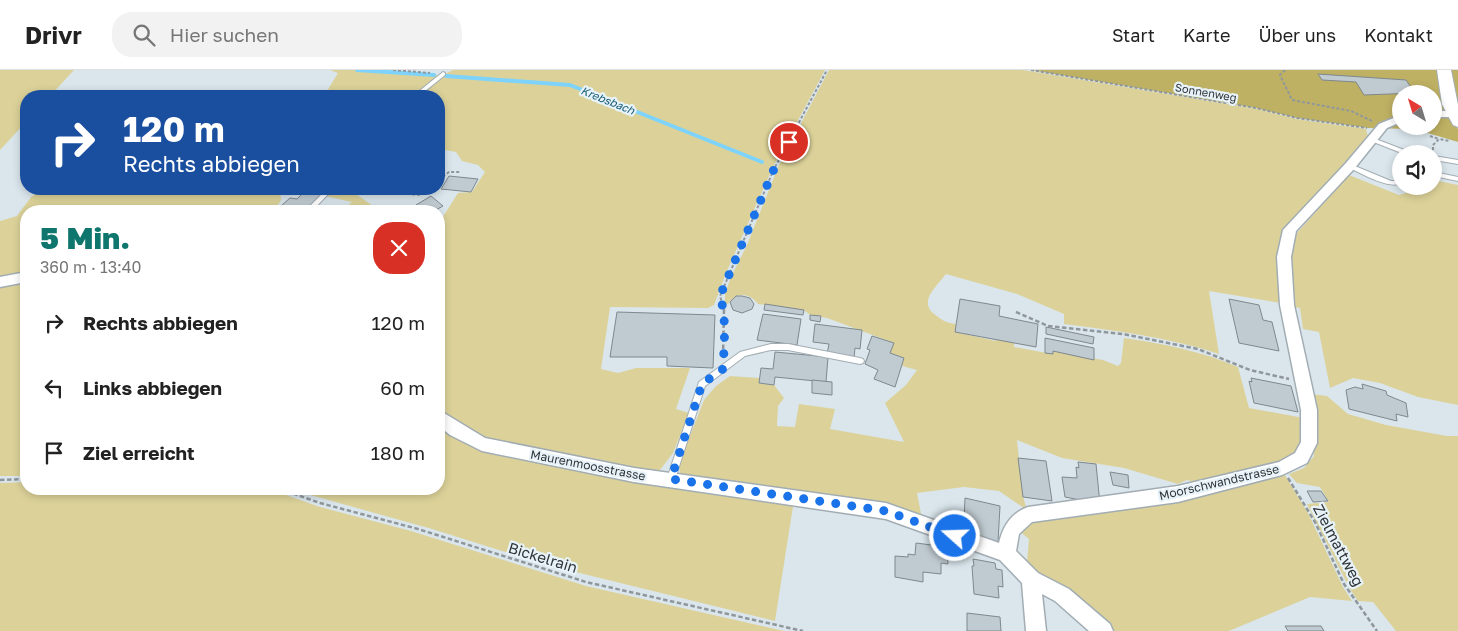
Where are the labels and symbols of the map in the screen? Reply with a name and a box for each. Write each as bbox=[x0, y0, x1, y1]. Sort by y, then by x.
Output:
street label: Sonnenweg bbox=[1174, 80, 1238, 104]
water label: Krebsbach bbox=[579, 83, 638, 117]
north arrow bbox=[1392, 85, 1442, 135]
pin bbox=[768, 121, 810, 163]
street label: Maurenmoosstrasse bbox=[529, 446, 647, 484]
street label: Moorschwandstrasse bbox=[1158, 461, 1281, 503]
street label: Zielmattweg bbox=[1310, 501, 1368, 589]
position arrow bbox=[928, 509, 980, 561]
street label: Bickelrain bbox=[506, 538, 580, 576]

